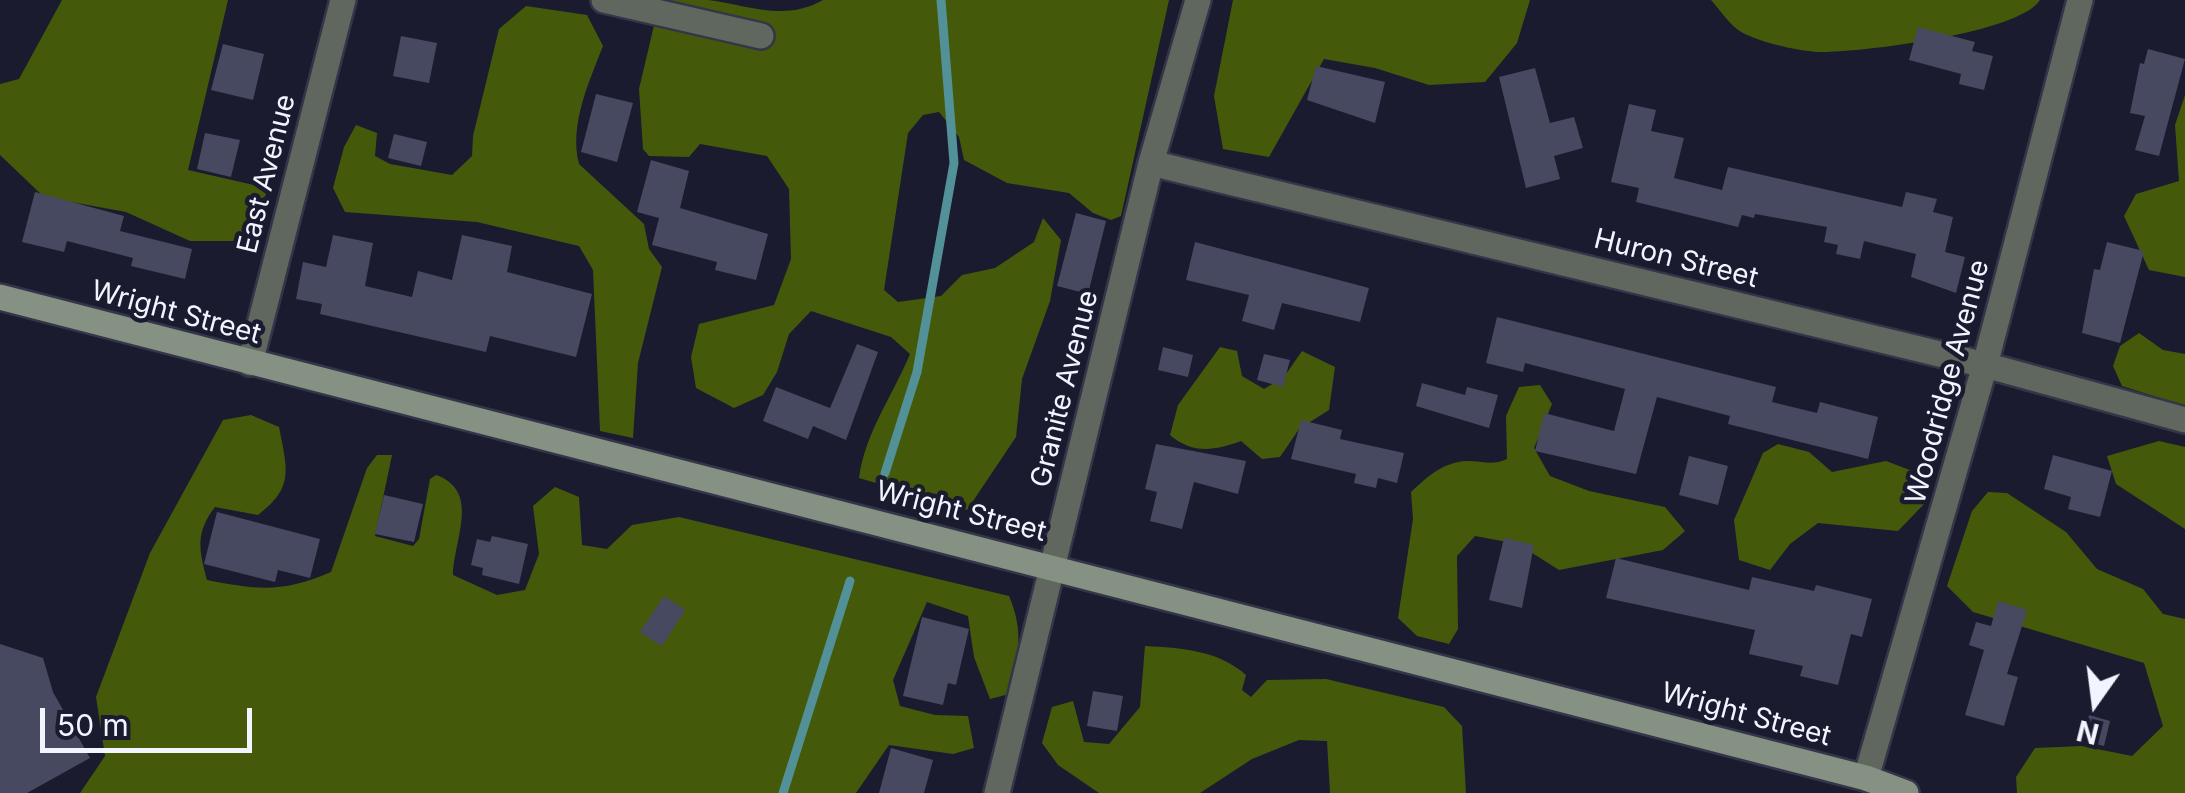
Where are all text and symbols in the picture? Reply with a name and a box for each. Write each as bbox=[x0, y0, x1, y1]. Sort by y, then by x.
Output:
street label: East Avenue bbox=[231, 91, 303, 257]
street label: Huron Street bbox=[1591, 222, 1761, 296]
street label: Woodridge Avenue bbox=[1899, 256, 1997, 508]
street label: Wright Street bbox=[88, 274, 264, 352]
street label: Granite Avenue bbox=[1024, 287, 1106, 491]
street label: Wright Street bbox=[872, 475, 1050, 549]
north arrow bbox=[2045, 653, 2145, 753]
street label: Wright Street bbox=[1658, 676, 1834, 754]
scale bar bbox=[45, 688, 258, 750]
text: 50 m bbox=[57, 707, 129, 743]
text: N bbox=[2073, 713, 2102, 751]

